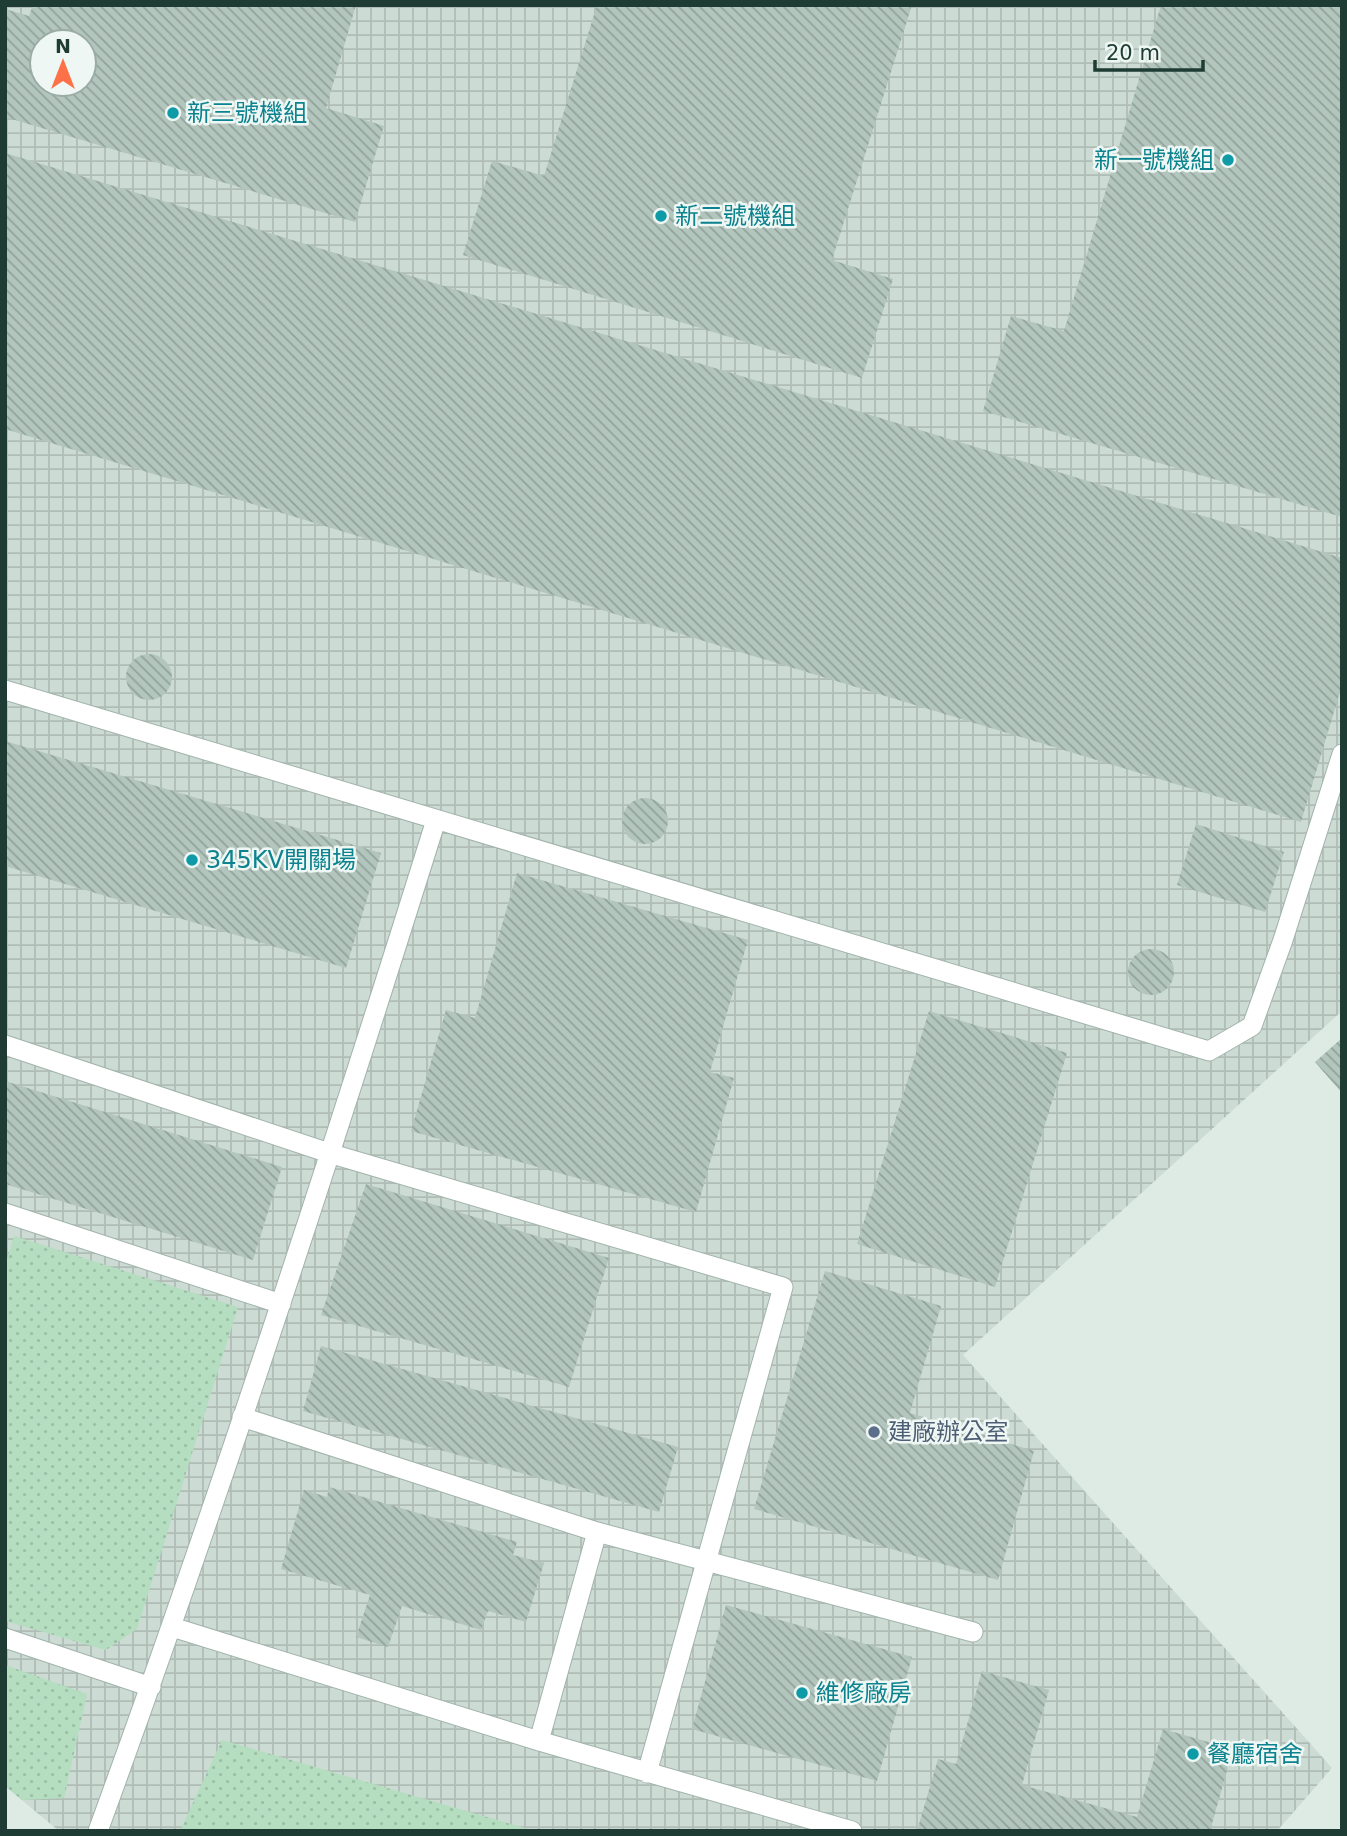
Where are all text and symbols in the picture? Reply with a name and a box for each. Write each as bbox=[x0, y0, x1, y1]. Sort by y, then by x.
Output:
north arrow bbox=[28, 28, 98, 98]
scale bar bbox=[1095, 28, 1204, 72]
text: N bbox=[55, 35, 71, 57]
text: 20 m bbox=[1106, 41, 1160, 65]
place label: 新三號機組 bbox=[187, 99, 307, 127]
marker: 新三號機組 bbox=[165, 105, 181, 121]
place label: 新一號機組 bbox=[1094, 146, 1214, 174]
marker: 新一號機組 bbox=[1220, 152, 1236, 168]
place label: 新二號機組 bbox=[675, 202, 795, 230]
marker: 新二號機組 bbox=[653, 208, 669, 224]
place label: 345KV開關場 bbox=[206, 846, 356, 874]
marker: 345KV開關場 bbox=[184, 852, 200, 868]
place label: 建廠辦公室 bbox=[888, 1418, 1008, 1446]
marker: 建廠辦公室 bbox=[866, 1424, 882, 1440]
place label: 維修廠房 bbox=[816, 1679, 912, 1707]
marker: 維修廠房 bbox=[794, 1685, 810, 1701]
place label: 餐廳宿舍 bbox=[1207, 1740, 1303, 1768]
marker: 餐廳宿舍 bbox=[1185, 1746, 1201, 1762]

